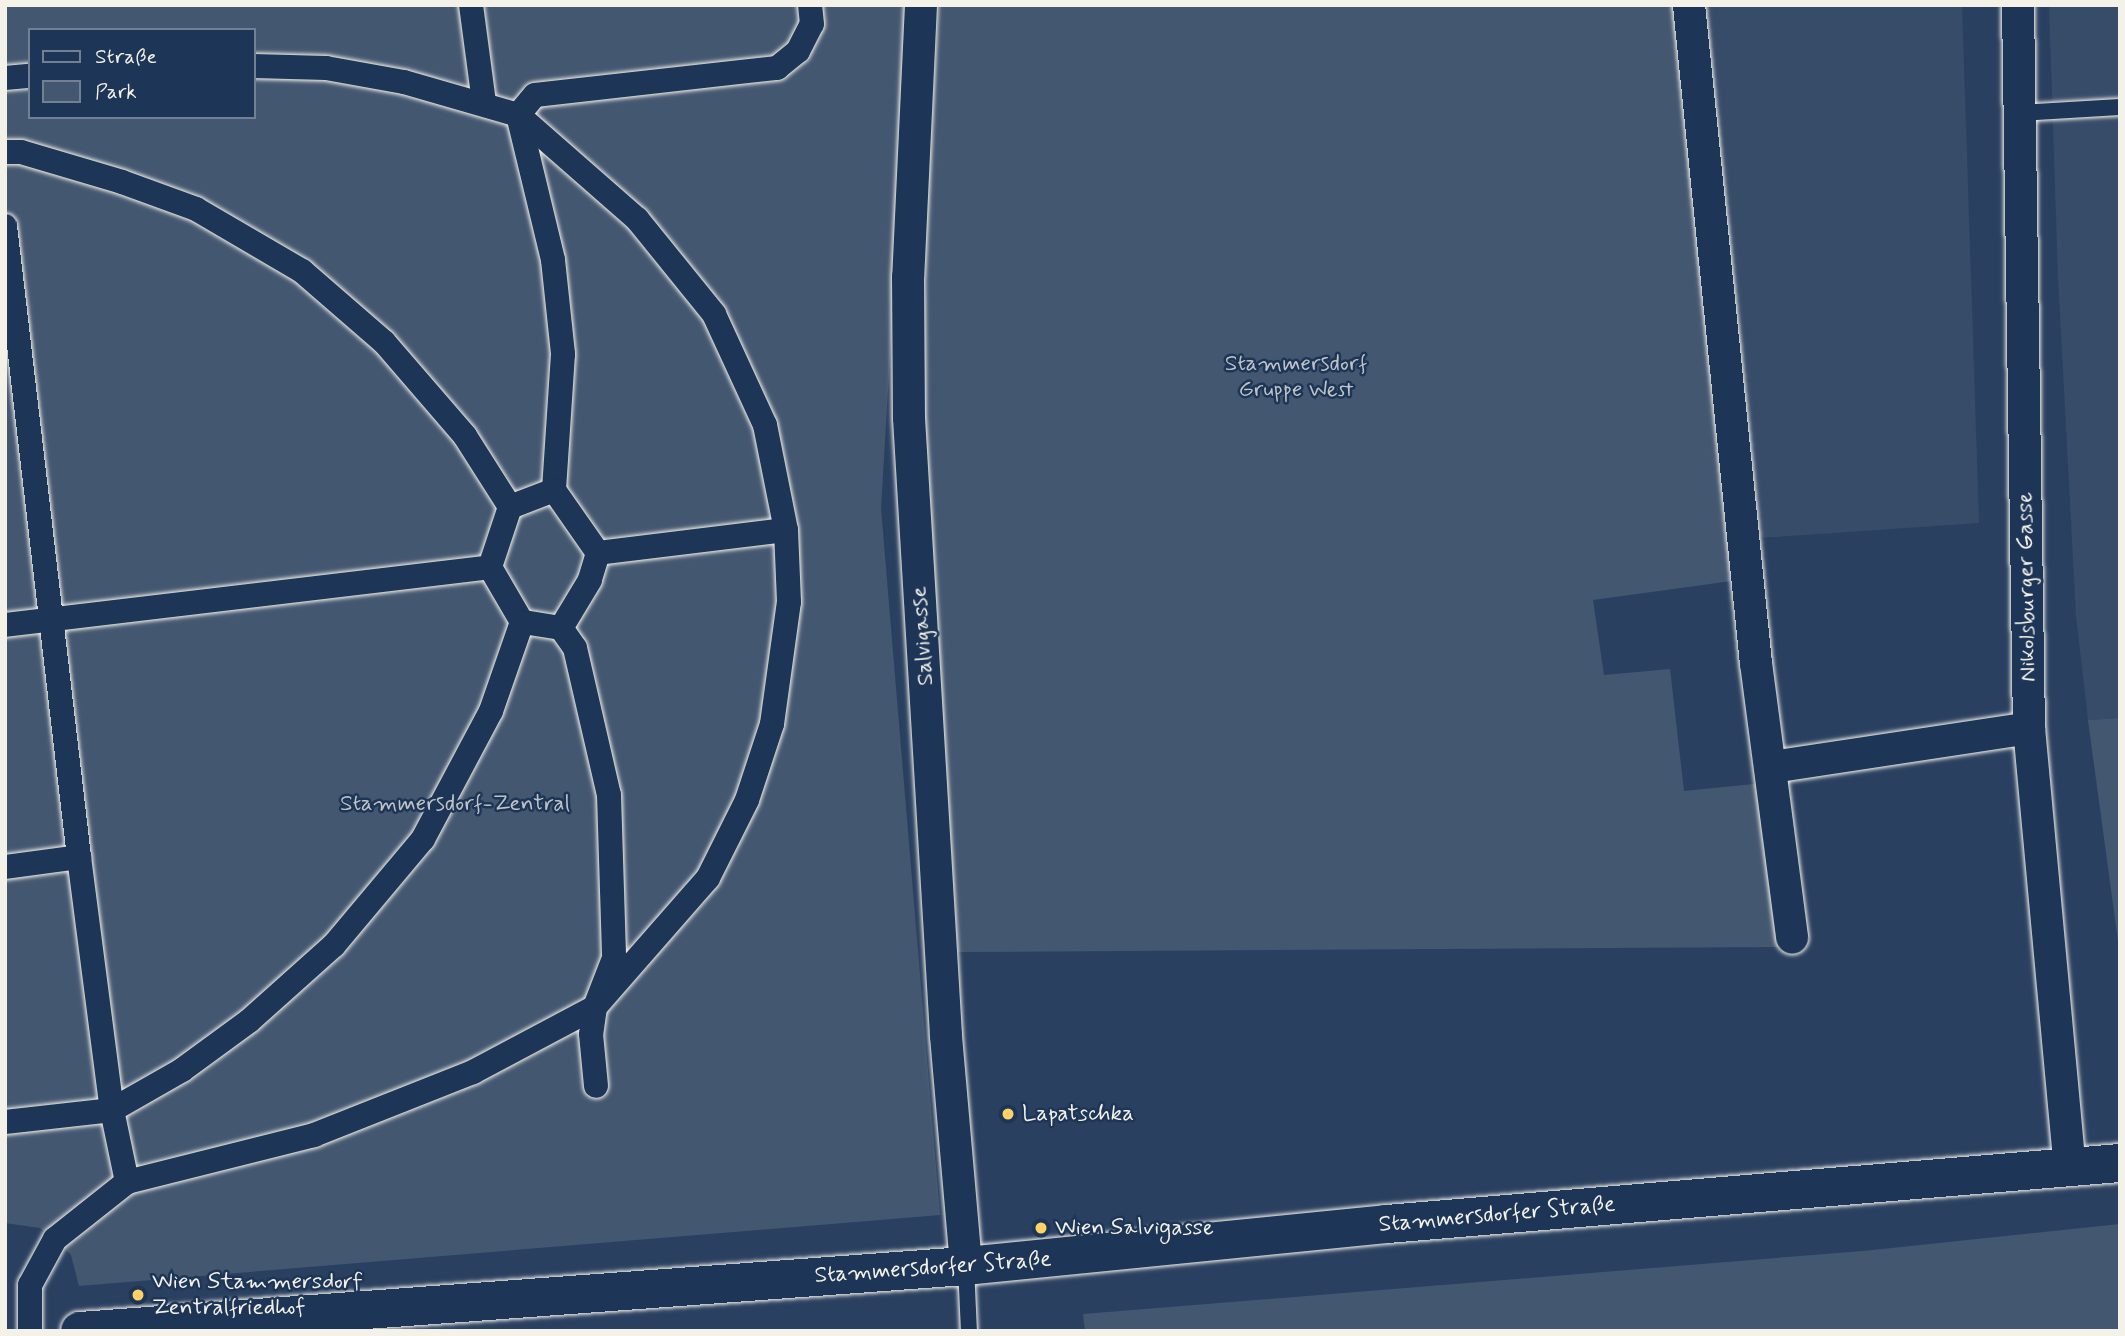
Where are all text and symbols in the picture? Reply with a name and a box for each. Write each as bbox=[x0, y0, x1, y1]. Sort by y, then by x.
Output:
legend bbox=[28, 28, 256, 119]
text: Straße bbox=[95, 43, 157, 71]
text: Park bbox=[95, 78, 137, 106]
park label: Stammersdorf Gruppe West bbox=[1225, 350, 1367, 404]
street label: Nikolsburger Gasse bbox=[2012, 493, 2042, 681]
street label: Salvigasse bbox=[906, 585, 940, 687]
park label: Stammersdorf-Zentral bbox=[340, 790, 570, 818]
place label: Lapatschka bbox=[1022, 1100, 1134, 1128]
marker: Lapatschka bbox=[1000, 1106, 1016, 1122]
street label: Stammersdorfer Straße bbox=[1378, 1191, 1616, 1239]
place label: Wien Salvigasse bbox=[1055, 1214, 1210, 1242]
marker: Wien Salvigasse bbox=[1033, 1220, 1049, 1236]
street label: Stammersdorfer Straße bbox=[814, 1246, 1052, 1290]
place label: Wien Stammersdorf Zentralfriedhof bbox=[152, 1268, 350, 1322]
marker: Wien Stammersdorf Zentralfriedhof bbox=[130, 1287, 146, 1303]

